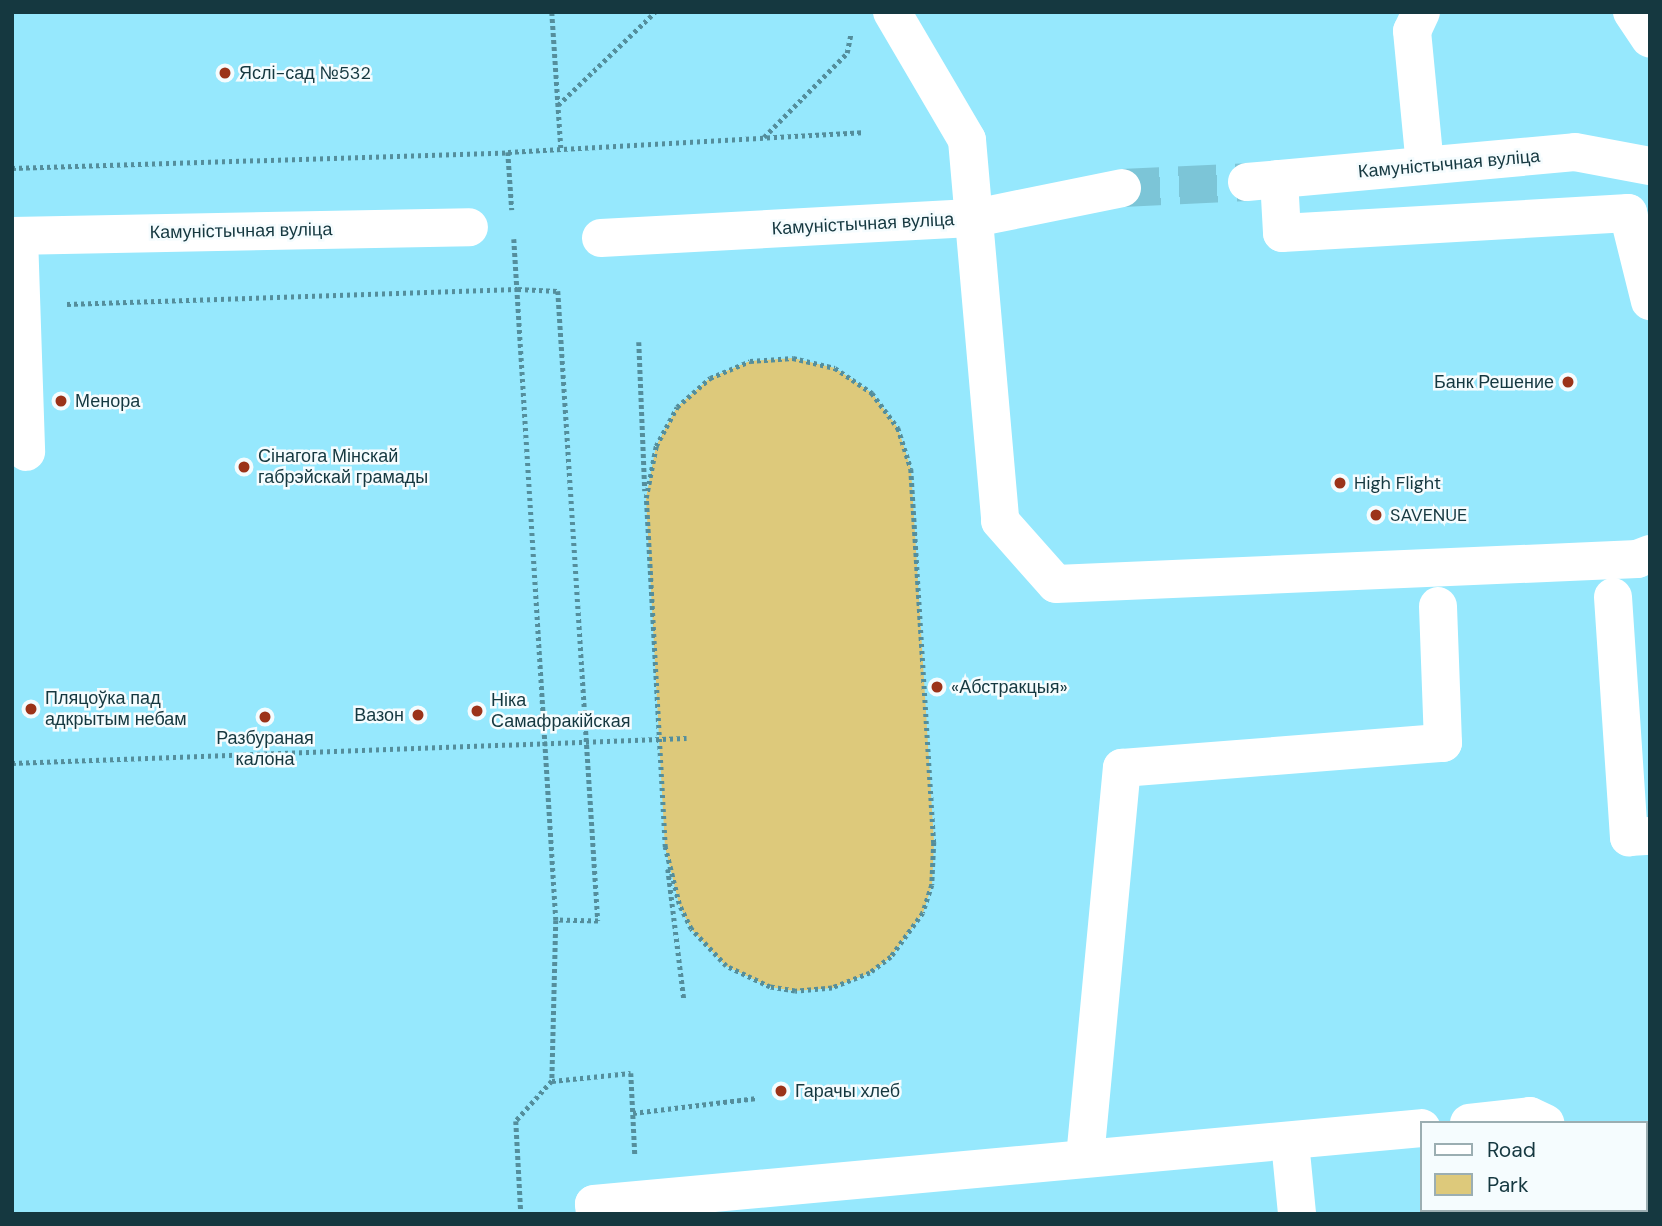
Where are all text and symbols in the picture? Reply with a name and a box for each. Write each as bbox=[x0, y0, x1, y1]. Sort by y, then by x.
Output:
place label: Яслі-сад №532 bbox=[239, 62, 371, 84]
marker: Яслі-сад №532 bbox=[217, 65, 233, 81]
street label: Камуністычная вуліца bbox=[1357, 145, 1541, 183]
street label: Камуністычная вуліца bbox=[771, 208, 955, 240]
street label: Камуністычная вуліца bbox=[149, 219, 333, 243]
place label: Банк Решение bbox=[1434, 371, 1554, 393]
marker: Банк Решение bbox=[1560, 374, 1576, 390]
place label: Менора bbox=[75, 390, 140, 412]
marker: Менора bbox=[53, 393, 69, 409]
place label: Сінагога Мінскай габрэйскай грамады bbox=[258, 446, 428, 489]
marker: Сінагога Мінскай габрэйскай грамады bbox=[236, 459, 252, 475]
place label: High Flight bbox=[1354, 472, 1441, 494]
marker: High Flight bbox=[1332, 475, 1348, 491]
place label: SAVENUE bbox=[1390, 504, 1467, 526]
marker: SAVENUE bbox=[1368, 507, 1384, 523]
place label: «Абстракцыя» bbox=[951, 676, 1068, 698]
marker: «Абстракцыя» bbox=[929, 679, 945, 695]
place label: Пляцоўка пад адкрытым небам bbox=[45, 688, 187, 730]
place label: Ніка Самафракійская bbox=[491, 690, 630, 732]
marker: Пляцоўка пад адкрытым небам bbox=[23, 701, 39, 717]
marker: Ніка Самафракійская bbox=[469, 703, 485, 719]
place label: Вазон bbox=[354, 704, 404, 726]
marker: Вазон bbox=[410, 707, 426, 723]
marker: Разбураная калона bbox=[257, 709, 273, 725]
place label: Разбураная калона bbox=[216, 728, 314, 770]
place label: Гарачы хлеб bbox=[795, 1080, 900, 1102]
marker: Гарачы хлеб bbox=[773, 1083, 789, 1099]
legend bbox=[1420, 1121, 1648, 1212]
text: Road bbox=[1487, 1136, 1536, 1164]
text: Park bbox=[1487, 1171, 1528, 1199]

